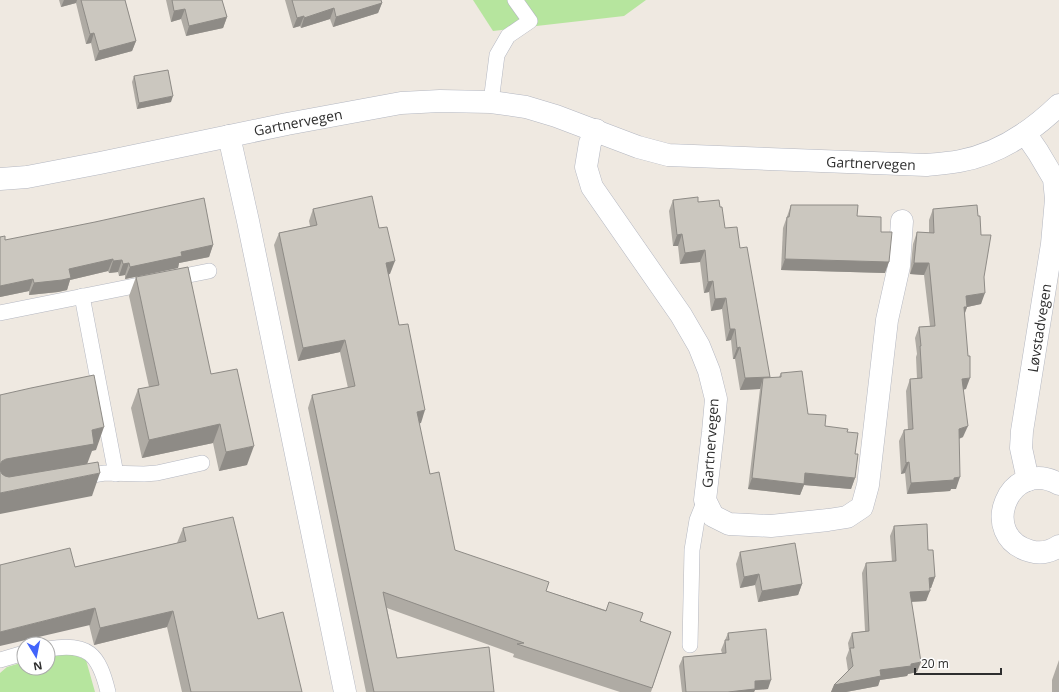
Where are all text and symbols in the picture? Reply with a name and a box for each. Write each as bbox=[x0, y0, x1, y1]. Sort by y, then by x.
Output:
street label: Gartnervegen bbox=[252, 104, 344, 140]
street label: Gartnervegen bbox=[826, 152, 916, 174]
street label: Løvstadvegen bbox=[1023, 282, 1055, 374]
street label: Gartnervegen bbox=[697, 398, 723, 488]
north arrow bbox=[16, 636, 56, 676]
scale bar bbox=[915, 650, 1001, 676]
text: 20 m bbox=[921, 655, 949, 672]
text: N bbox=[32, 658, 44, 675]

